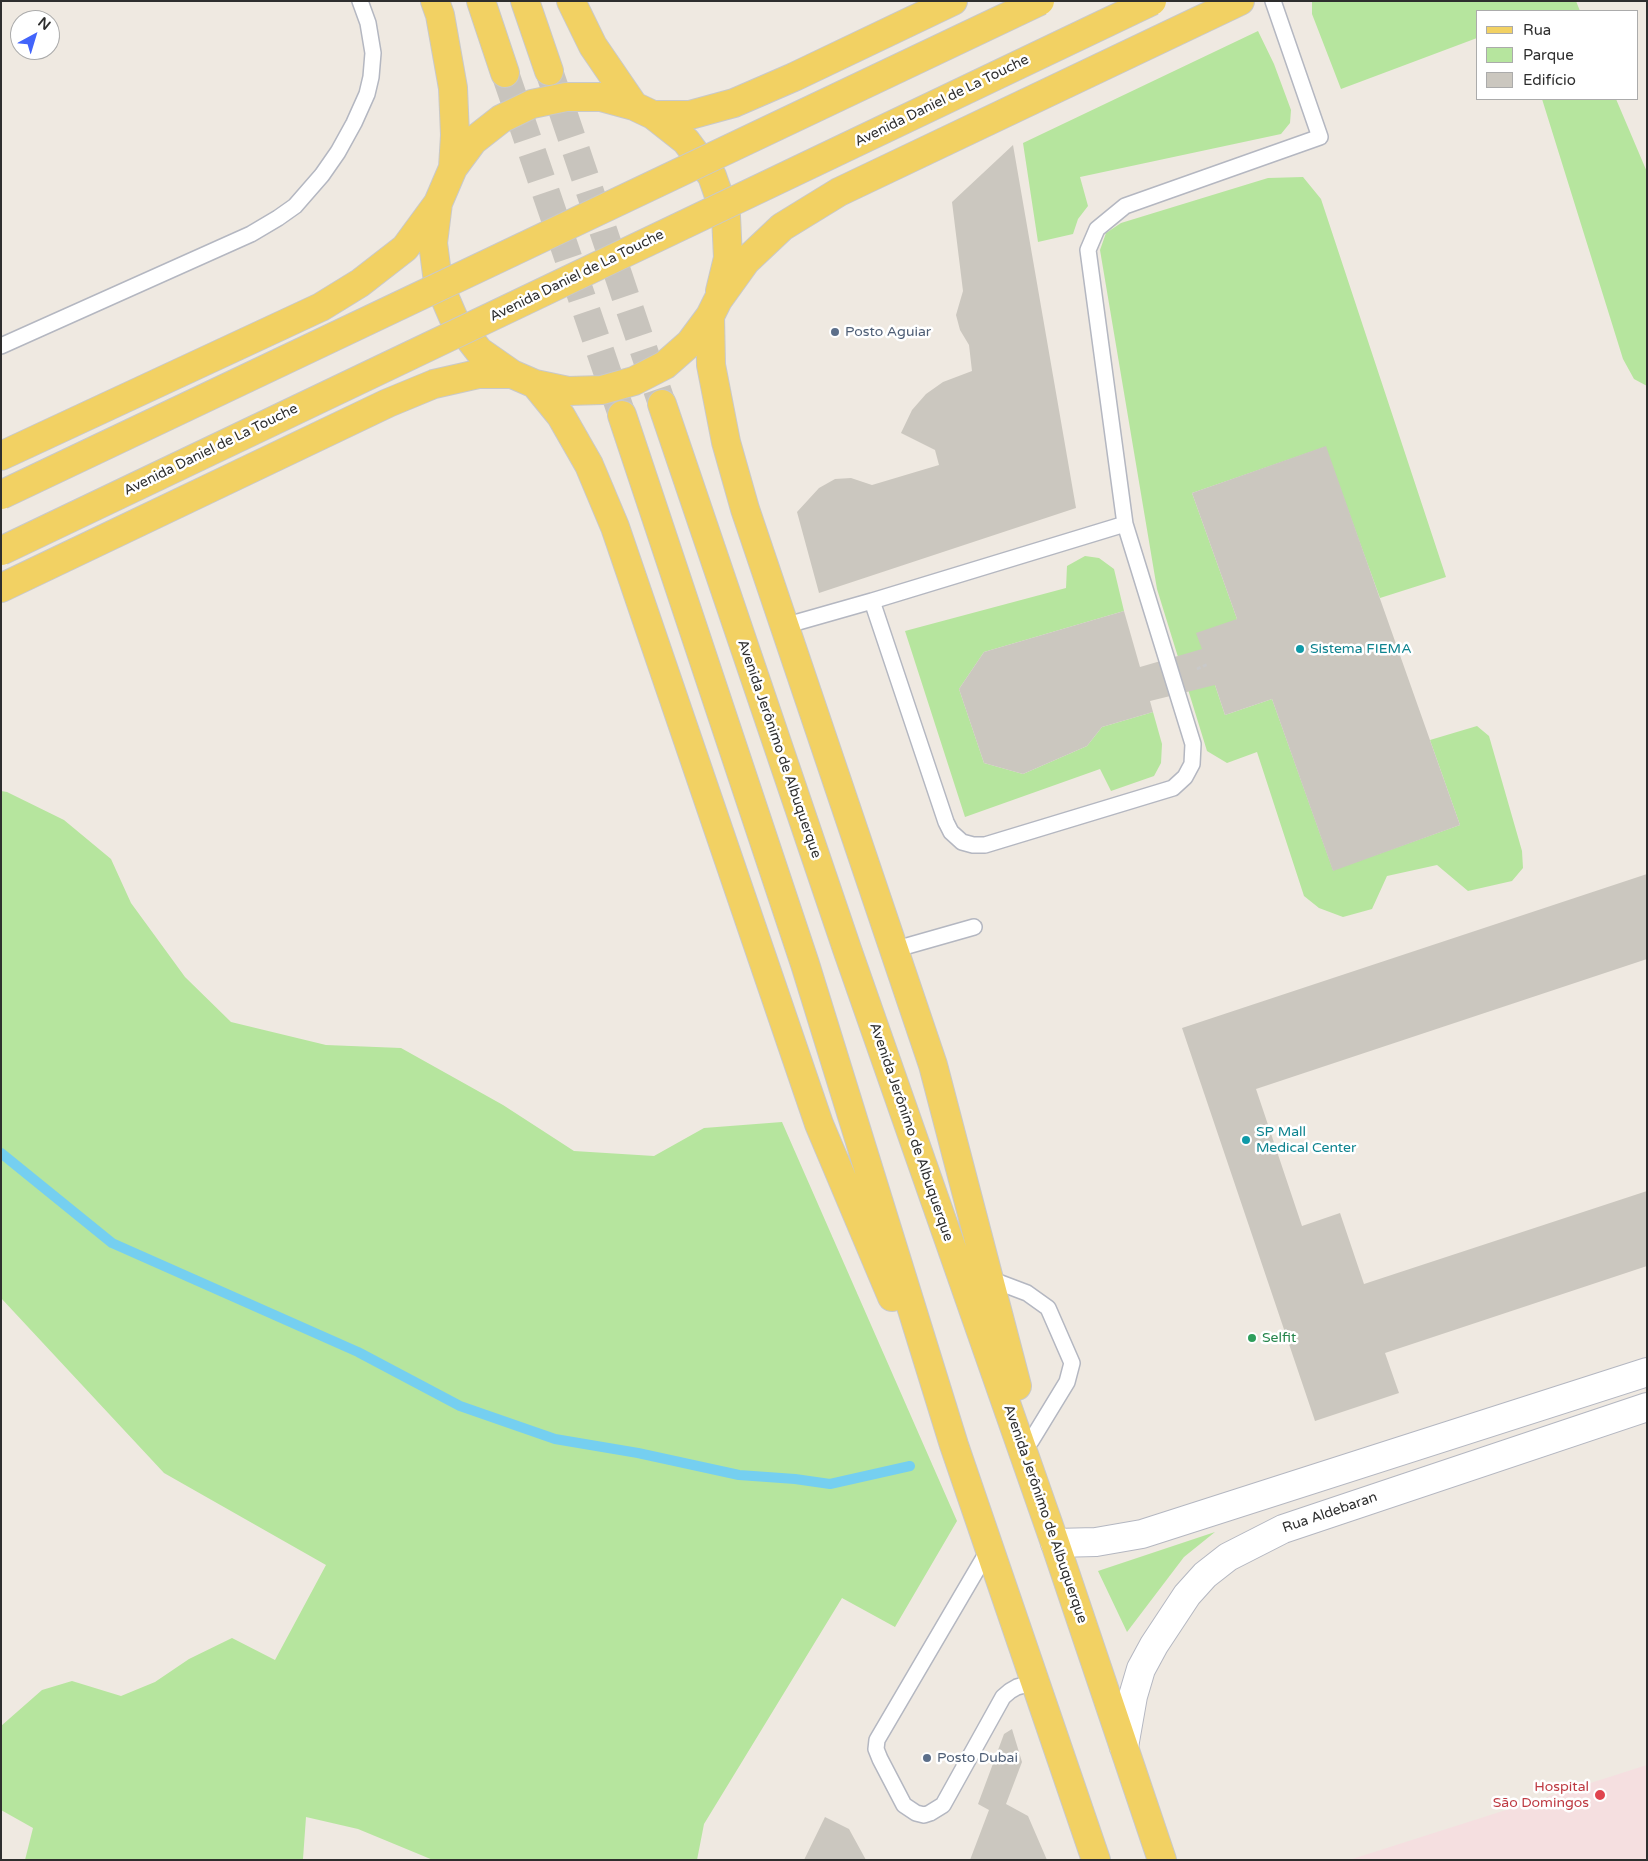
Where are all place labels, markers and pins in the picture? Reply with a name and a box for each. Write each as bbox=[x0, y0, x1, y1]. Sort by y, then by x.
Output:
place label: Posto Aguiar bbox=[845, 324, 931, 340]
marker: Posto Aguiar bbox=[829, 326, 841, 338]
place label: Sistema FIEMA bbox=[1310, 641, 1412, 657]
marker: Sistema FIEMA bbox=[1294, 643, 1306, 655]
place label: SP Mall Medical Center bbox=[1256, 1124, 1356, 1156]
marker: SP Mall Medical Center bbox=[1240, 1134, 1252, 1146]
place label: Selfit bbox=[1262, 1330, 1296, 1346]
marker: Selfit bbox=[1246, 1332, 1258, 1344]
place label: Posto Dubai bbox=[937, 1750, 1018, 1766]
marker: Posto Dubai bbox=[921, 1752, 933, 1764]
place label: Hospital São Domingos bbox=[1493, 1779, 1589, 1811]
marker: Hospital São Domingos bbox=[1593, 1788, 1607, 1802]

